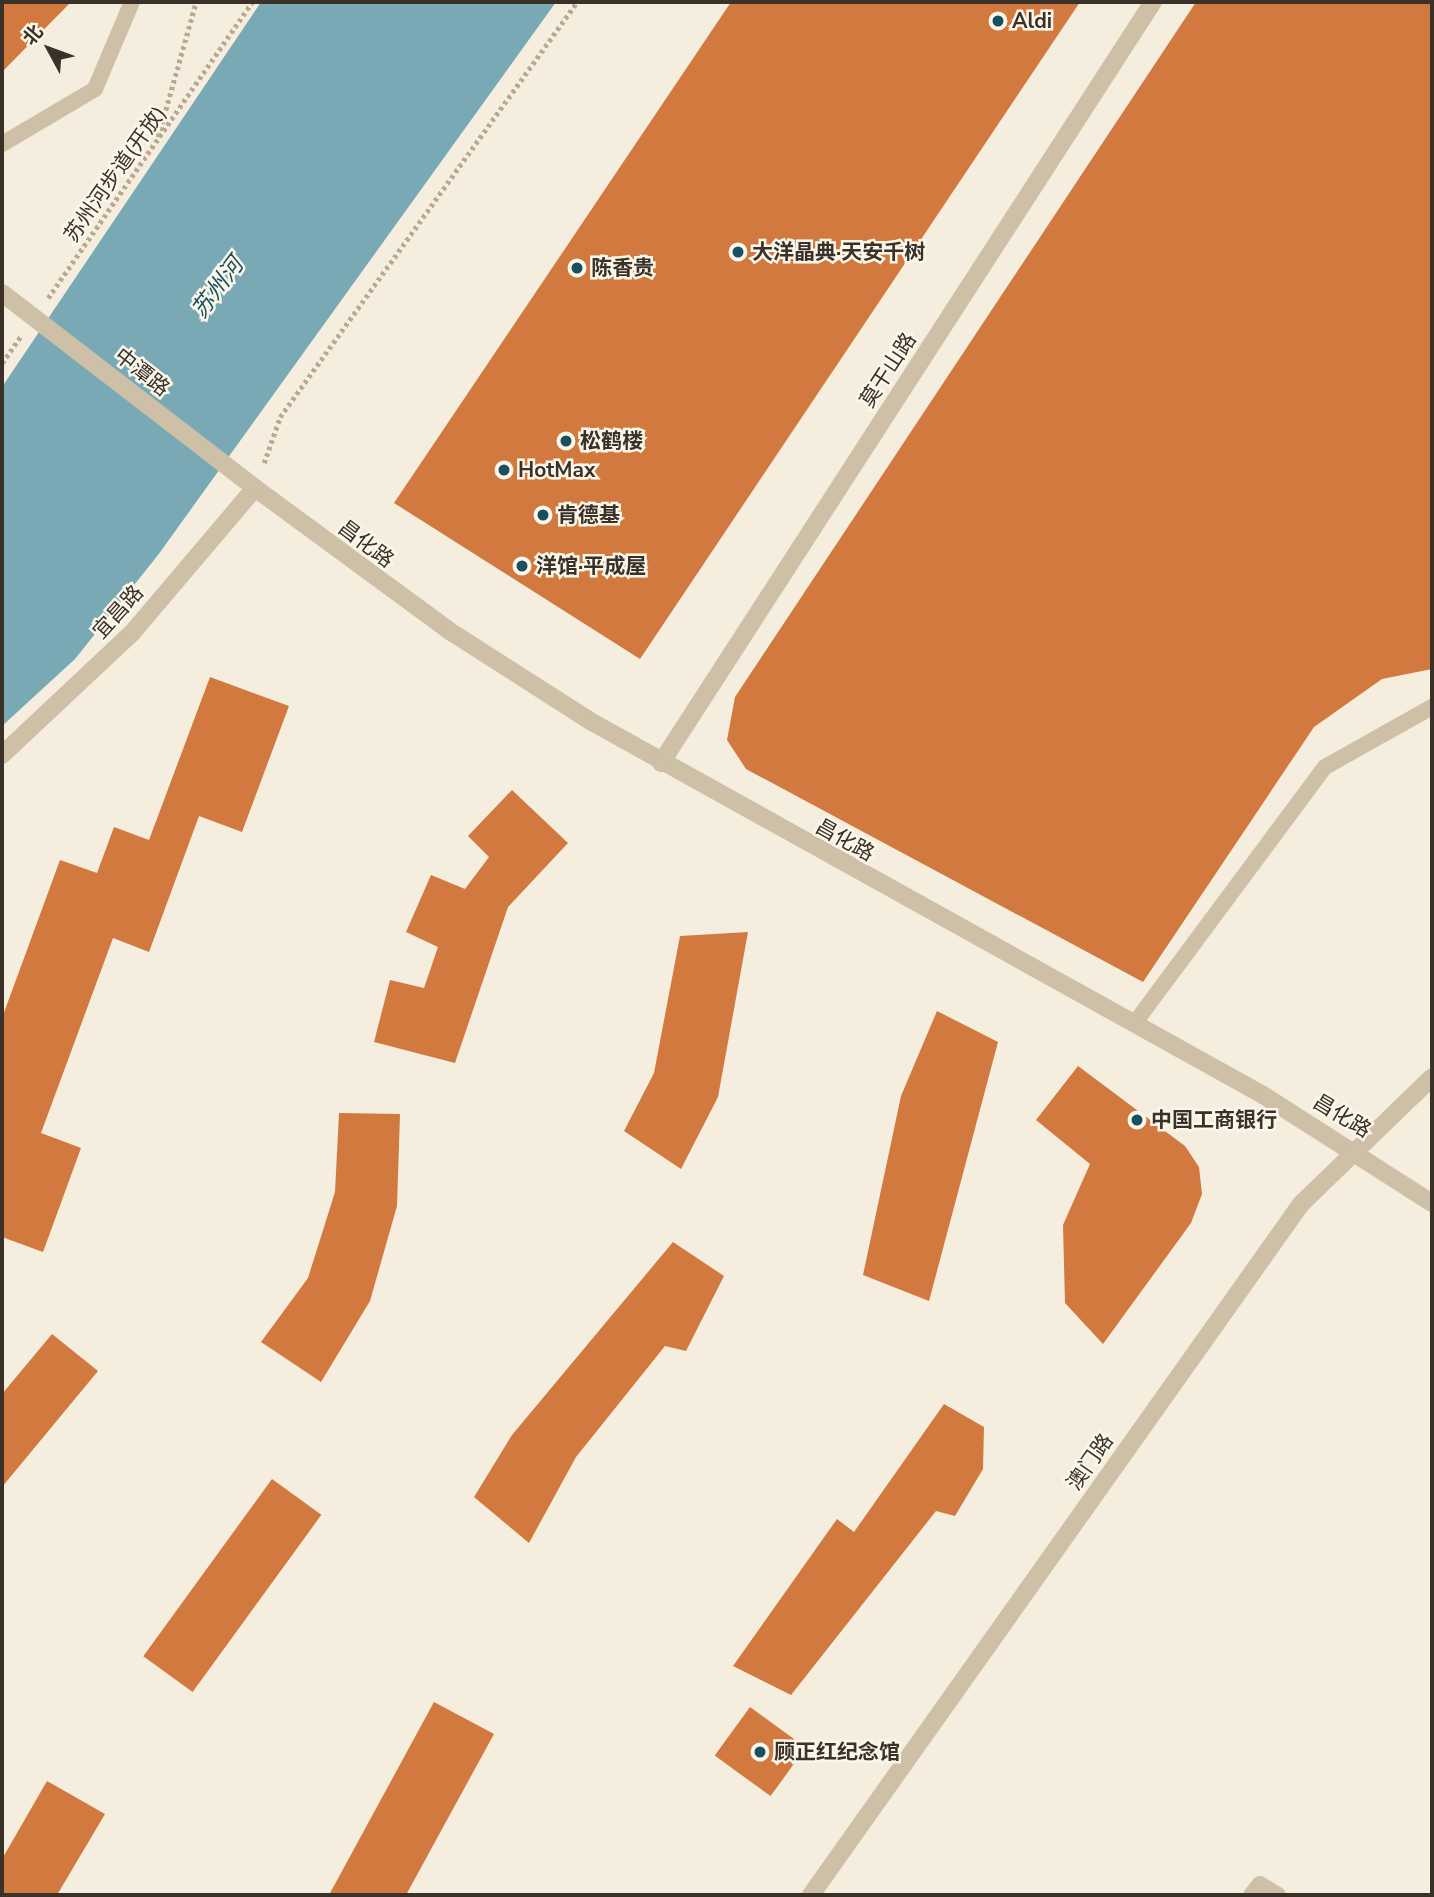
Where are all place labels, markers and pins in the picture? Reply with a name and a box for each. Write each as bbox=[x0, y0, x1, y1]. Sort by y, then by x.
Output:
place label: Aldi bbox=[1012, 8, 1052, 34]
marker: Aldi bbox=[990, 13, 1006, 29]
place label: 大洋晶典·天安千树 bbox=[752, 239, 925, 265]
marker: 大洋晶典·天安千树 bbox=[730, 244, 746, 260]
place label: 陈香贵 bbox=[591, 255, 654, 281]
marker: 陈香贵 bbox=[569, 260, 585, 276]
place label: 松鹤楼 bbox=[580, 428, 643, 454]
marker: 松鹤楼 bbox=[558, 433, 574, 449]
place label: HotMax bbox=[518, 457, 595, 483]
marker: HotMax bbox=[496, 462, 512, 478]
place label: 肯德基 bbox=[557, 502, 620, 528]
marker: 肯德基 bbox=[535, 507, 551, 523]
place label: 洋馆·平成屋 bbox=[536, 553, 646, 579]
marker: 洋馆·平成屋 bbox=[514, 558, 530, 574]
place label: 中国工商银行 bbox=[1151, 1107, 1277, 1133]
marker: 中国工商银行 bbox=[1129, 1112, 1145, 1128]
place label: 顾正红纪念馆 bbox=[774, 1739, 900, 1765]
marker: 顾正红纪念馆 bbox=[752, 1744, 768, 1760]

